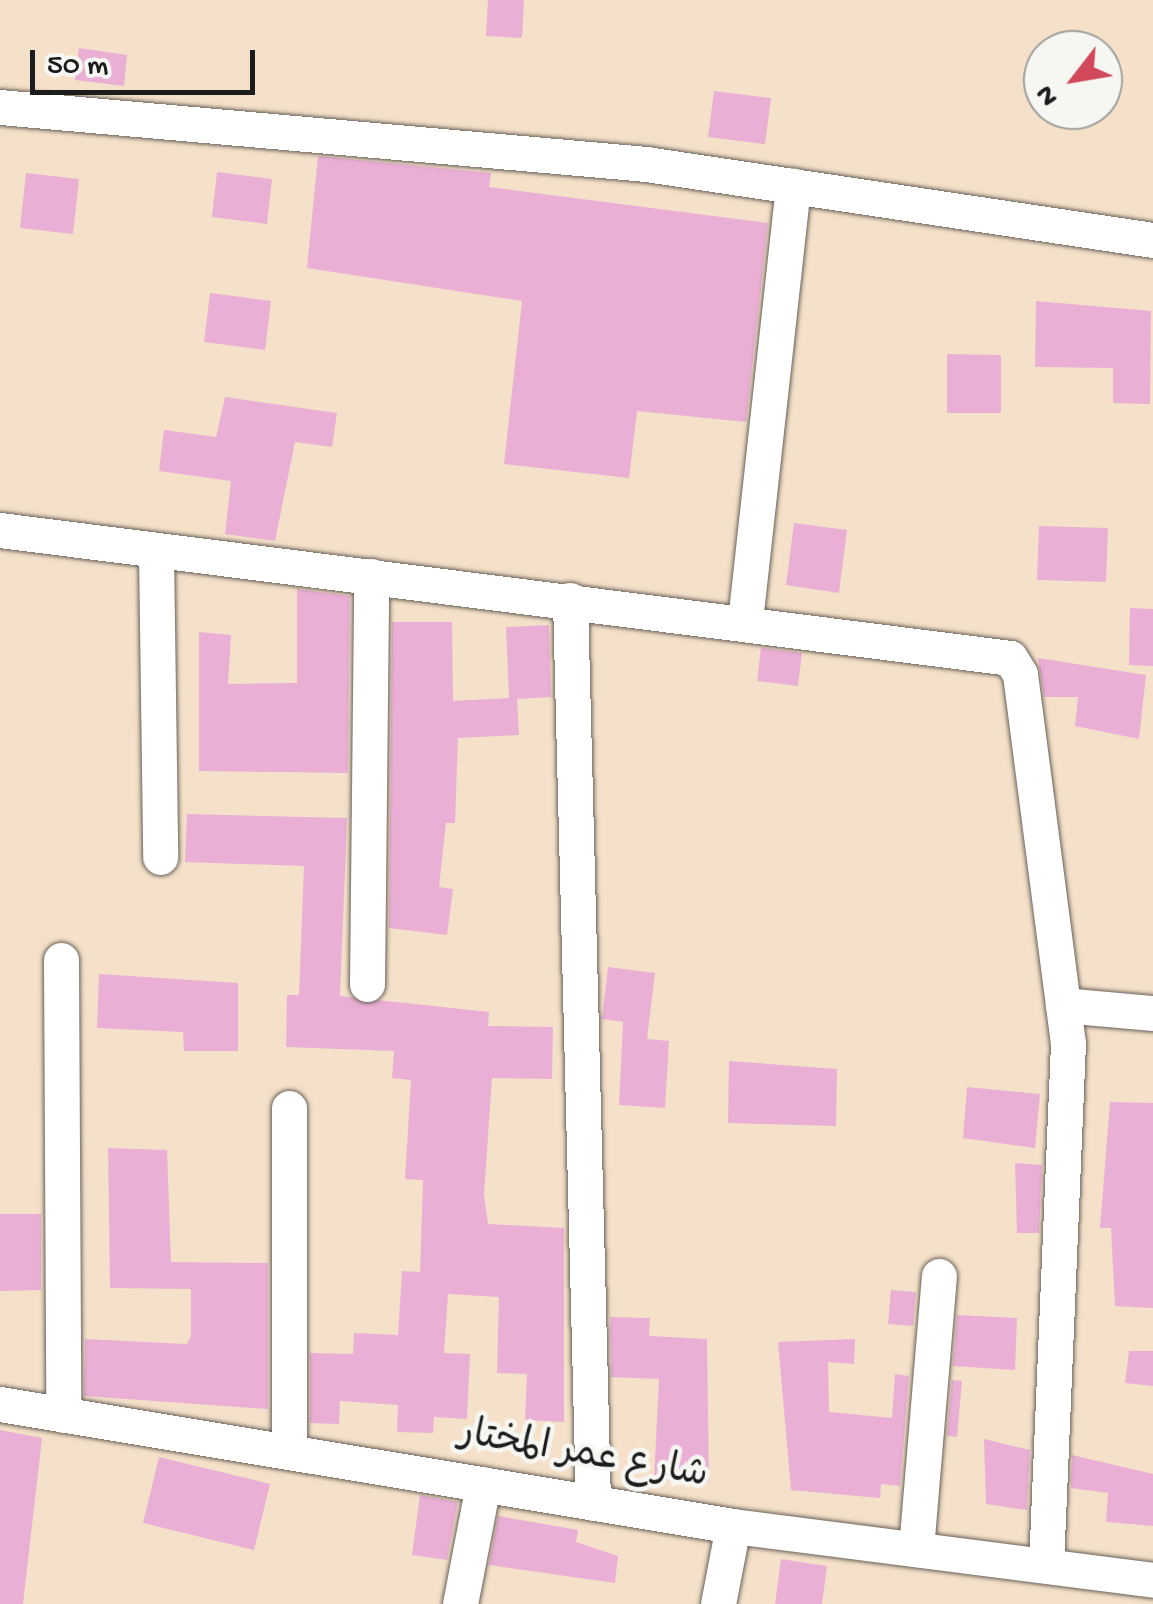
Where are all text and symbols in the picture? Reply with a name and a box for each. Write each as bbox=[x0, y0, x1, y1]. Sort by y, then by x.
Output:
scale bar bbox=[35, 30, 260, 92]
north arrow bbox=[1023, 30, 1123, 130]
text: 50 m bbox=[47, 50, 108, 85]
text: N bbox=[1030, 78, 1067, 111]
street label: شارع عمر المختار bbox=[455, 1413, 711, 1501]

